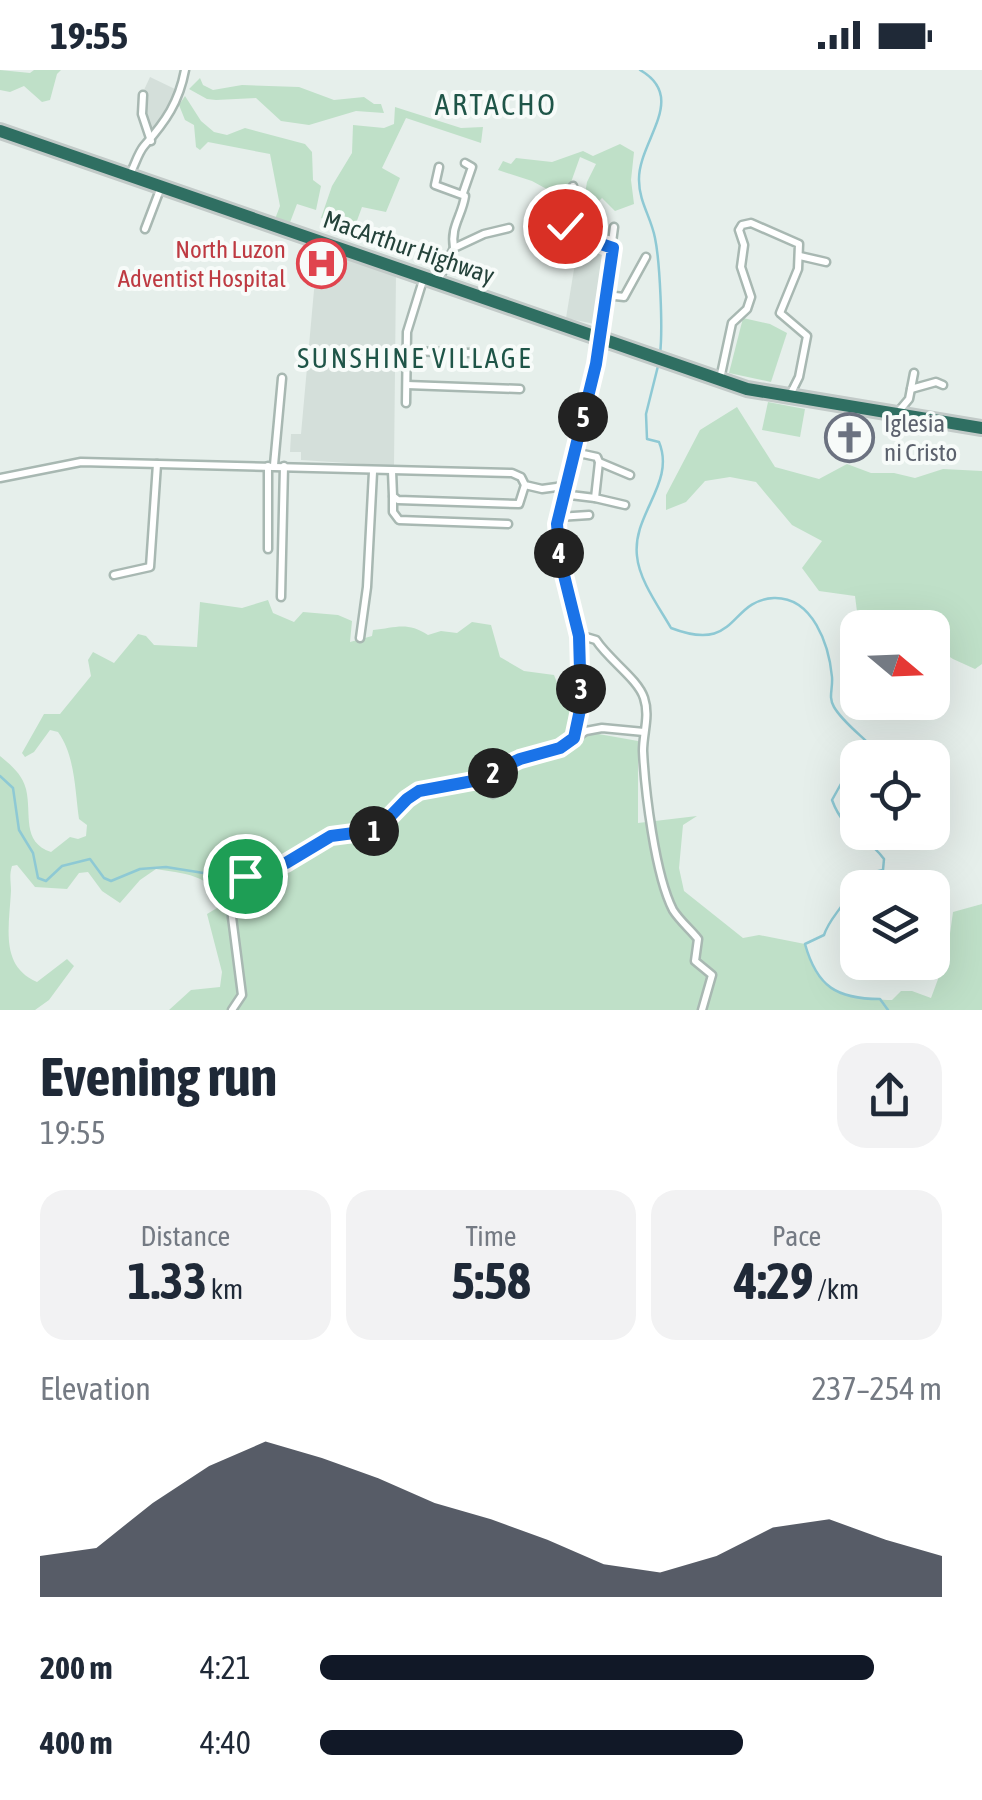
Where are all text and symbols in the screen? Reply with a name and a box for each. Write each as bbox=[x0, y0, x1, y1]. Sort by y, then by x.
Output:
text: 19:55 bbox=[50, 14, 128, 57]
district label: ARTACHO bbox=[435, 87, 557, 121]
pin bbox=[523, 184, 608, 269]
icon: check bbox=[538, 199, 593, 254]
street label: MacArthur Highway bbox=[320, 205, 498, 289]
place label: North Luzon Adventist Hospital bbox=[118, 235, 286, 292]
hospital icon: North Luzon Adventist Hospital bbox=[295, 237, 347, 289]
district label: SUNSHINE VILLAGE bbox=[297, 342, 533, 374]
pin: 5 bbox=[558, 392, 608, 442]
text: 5 bbox=[576, 401, 590, 433]
place label: Iglesia ni Cristo bbox=[884, 409, 957, 466]
church icon: Iglesia ni Cristo bbox=[823, 411, 875, 463]
pin: 4 bbox=[534, 528, 584, 578]
text: 4 bbox=[552, 537, 566, 569]
north arrow bbox=[840, 610, 950, 720]
map controls bbox=[840, 610, 950, 980]
pin: 3 bbox=[556, 664, 606, 714]
text: 3 bbox=[574, 673, 588, 705]
button: locate bbox=[840, 740, 950, 850]
pin: 2 bbox=[468, 748, 518, 798]
text: 2 bbox=[486, 757, 500, 789]
pin: 1 bbox=[349, 806, 399, 856]
text: 1 bbox=[367, 815, 381, 847]
pin bbox=[203, 834, 288, 919]
icon: arrive bbox=[218, 849, 273, 904]
button: layers bbox=[840, 870, 950, 980]
button: share bbox=[837, 1043, 942, 1148]
text: Evening run bbox=[40, 1045, 277, 1108]
text: 19:55 bbox=[40, 1114, 106, 1151]
text: Distance bbox=[140, 1220, 230, 1252]
text: Time bbox=[465, 1220, 517, 1252]
text: Pace bbox=[772, 1220, 821, 1252]
text: 1.33 bbox=[127, 1252, 207, 1310]
text: 5:58 bbox=[451, 1252, 531, 1310]
text: 4:29 bbox=[734, 1252, 813, 1310]
text: km bbox=[207, 1273, 243, 1305]
text: /km bbox=[813, 1273, 859, 1305]
text: Elevation bbox=[40, 1370, 151, 1407]
text: 237–254 m bbox=[812, 1370, 942, 1407]
text: 200 m bbox=[40, 1649, 113, 1686]
text: 4:21 bbox=[200, 1649, 251, 1686]
text: 400 m bbox=[40, 1724, 113, 1761]
text: 4:40 bbox=[200, 1724, 251, 1761]

